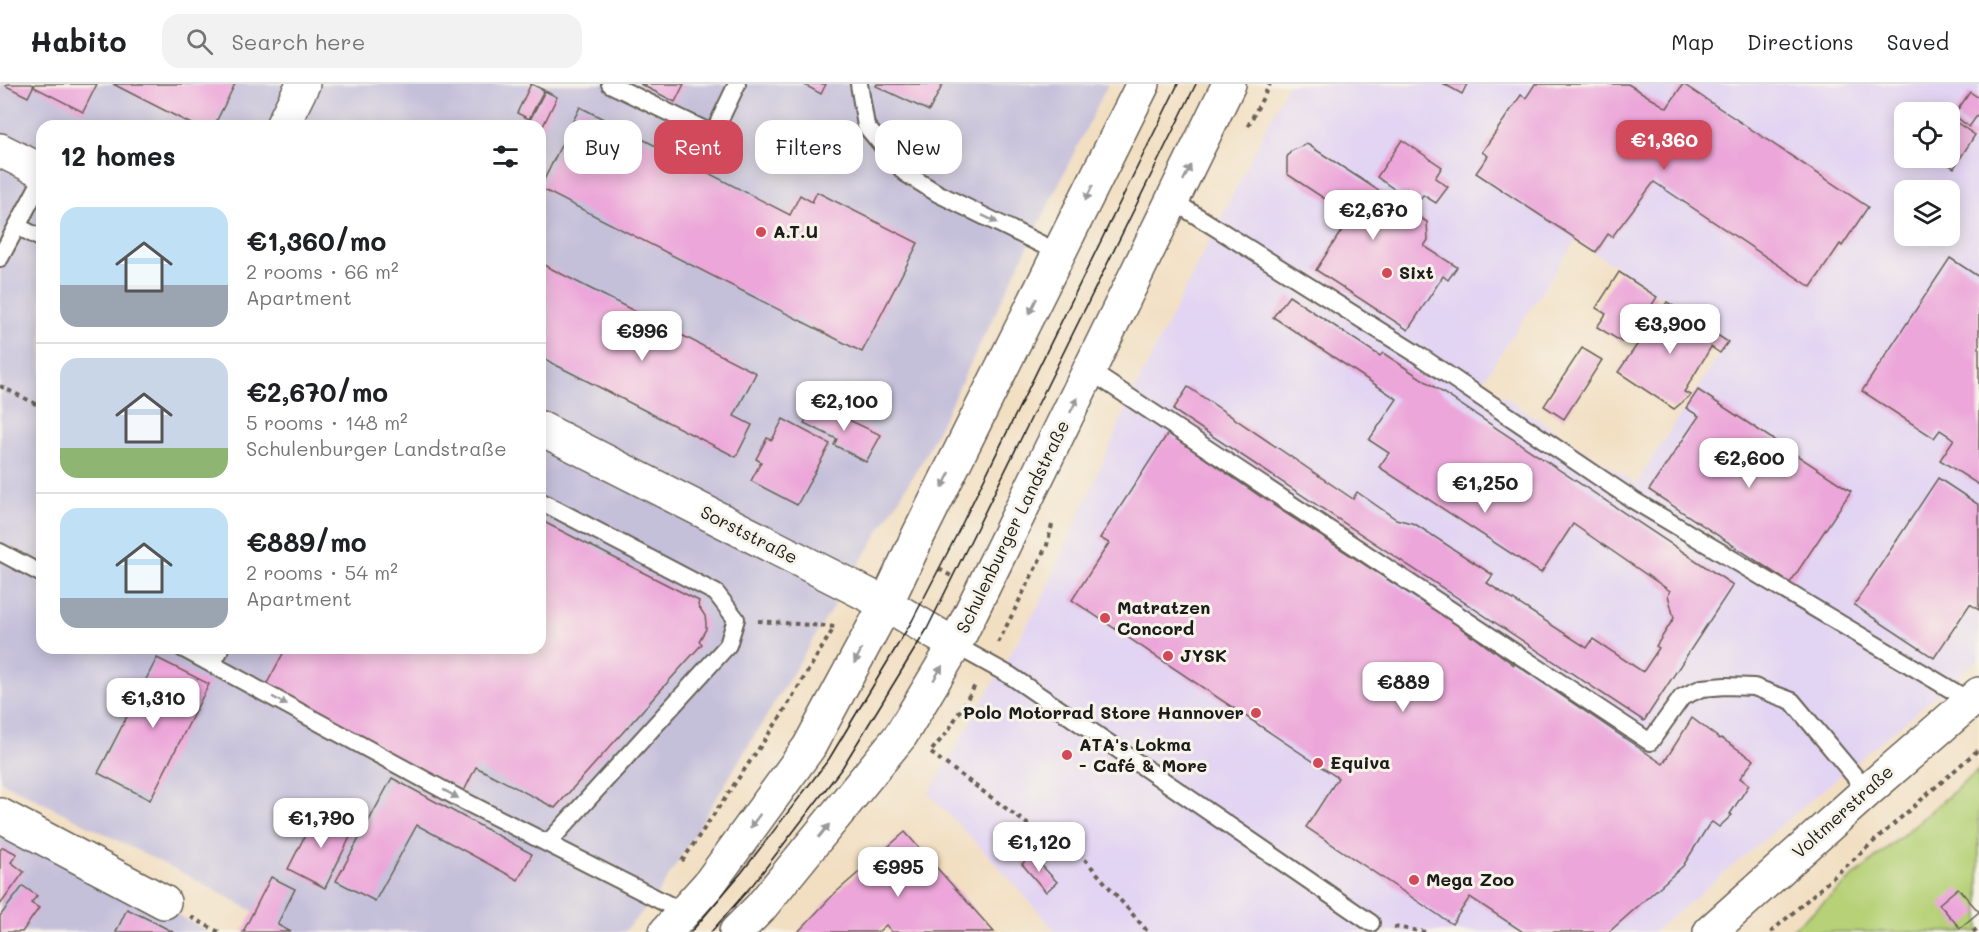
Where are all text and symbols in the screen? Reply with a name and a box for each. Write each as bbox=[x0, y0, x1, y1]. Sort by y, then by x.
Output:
search box bbox=[162, 14, 582, 68]
text: Habito bbox=[30, 23, 126, 59]
icon: search bbox=[183, 25, 216, 58]
text: Search here bbox=[231, 27, 365, 56]
text: Map bbox=[1671, 28, 1714, 55]
text: Directions bbox=[1747, 28, 1854, 55]
text: Saved bbox=[1887, 28, 1949, 55]
map controls bbox=[1894, 102, 1960, 246]
button: locate bbox=[1894, 102, 1960, 168]
chip: Buy bbox=[564, 120, 642, 174]
chip: Rent bbox=[654, 120, 743, 174]
chip: Filters bbox=[755, 120, 863, 174]
chip: New bbox=[875, 120, 962, 174]
pin: €1,360 bbox=[1615, 120, 1713, 171]
text: €1,360 bbox=[1630, 126, 1698, 152]
text: 12 homes bbox=[60, 139, 176, 173]
icon: filters bbox=[489, 140, 522, 173]
one-way arrow bbox=[1182, 164, 1191, 181]
button: layers bbox=[1894, 180, 1960, 246]
one-way arrow bbox=[1084, 184, 1093, 201]
pin: €2,670 bbox=[1324, 190, 1422, 241]
text: €2,670 bbox=[1338, 196, 1408, 222]
one-way arrow bbox=[981, 214, 998, 224]
place label: A.T.U bbox=[773, 219, 818, 243]
text: €1,360/mo bbox=[246, 224, 386, 258]
marker: A.T.U bbox=[754, 225, 768, 239]
icon: home bbox=[108, 231, 180, 303]
text: 2 rooms · 66 m² bbox=[246, 258, 399, 284]
place label: Sixt bbox=[1399, 260, 1434, 284]
marker: Sixt bbox=[1380, 266, 1394, 280]
text: Apartment bbox=[246, 284, 352, 310]
one-way arrow bbox=[1028, 297, 1037, 314]
pin: €3,900 bbox=[1621, 304, 1719, 355]
text: €3,900 bbox=[1634, 310, 1706, 336]
pin: €996 bbox=[606, 311, 678, 362]
text: €996 bbox=[616, 317, 668, 343]
text: €2,670/mo bbox=[246, 375, 388, 409]
pin: €2,100 bbox=[795, 381, 893, 432]
icon: home bbox=[108, 382, 180, 454]
text: €2,100 bbox=[810, 387, 878, 413]
one-way arrow bbox=[1069, 396, 1078, 413]
text: 5 rooms · 148 m² bbox=[246, 409, 408, 435]
street label: Schulenburger Landstraße bbox=[950, 416, 1074, 637]
text: Schulenburger Landstraße bbox=[246, 435, 507, 461]
pin: €2,600 bbox=[1700, 438, 1798, 489]
text: €2,600 bbox=[1713, 444, 1785, 470]
pin: €1,250 bbox=[1436, 463, 1534, 514]
text: €1,250 bbox=[1452, 469, 1518, 495]
one-way arrow bbox=[941, 472, 950, 489]
street label: Sorststraße bbox=[697, 499, 802, 569]
text: €889/mo bbox=[246, 525, 367, 559]
icon: home bbox=[108, 532, 180, 604]
text: 2 rooms · 54 m² bbox=[246, 559, 398, 585]
text: Apartment bbox=[246, 585, 352, 611]
place label: Matratzen Concord bbox=[1117, 595, 1210, 640]
marker: Matratzen Concord bbox=[1098, 611, 1112, 625]
place label: JYSK bbox=[1180, 643, 1227, 667]
one-way arrow bbox=[853, 648, 863, 665]
marker: JYSK bbox=[1161, 649, 1175, 663]
pin: €889 bbox=[1367, 662, 1439, 713]
one-way arrow bbox=[933, 665, 944, 681]
text: €889 bbox=[1376, 668, 1430, 694]
pin: €1,310 bbox=[104, 678, 202, 729]
text: €1,310 bbox=[121, 684, 185, 710]
one-way arrow bbox=[272, 696, 289, 706]
place label: Polo Motorrad Store Hannover bbox=[963, 700, 1244, 724]
marker: Polo Motorrad Store Hannover bbox=[1249, 706, 1263, 720]
place label: ATA's Lokma - Café & More bbox=[1079, 732, 1208, 777]
marker: ATA's Lokma - Café & More bbox=[1060, 748, 1074, 762]
place label: Equiva bbox=[1330, 750, 1390, 774]
marker: Equiva bbox=[1311, 756, 1325, 770]
street label: Voltmerstraße bbox=[1786, 759, 1898, 863]
one-way arrow bbox=[443, 789, 460, 799]
pin: €1,790 bbox=[272, 798, 370, 849]
text: €1,790 bbox=[287, 804, 355, 830]
one-way arrow bbox=[749, 812, 761, 828]
pin: €1,120 bbox=[990, 822, 1088, 873]
one-way arrow bbox=[817, 823, 830, 839]
text: €1,120 bbox=[1007, 828, 1071, 854]
pin: €995 bbox=[862, 847, 934, 898]
text: €995 bbox=[872, 853, 924, 879]
place label: Mega Zoo bbox=[1426, 867, 1514, 891]
marker: Mega Zoo bbox=[1407, 873, 1421, 887]

